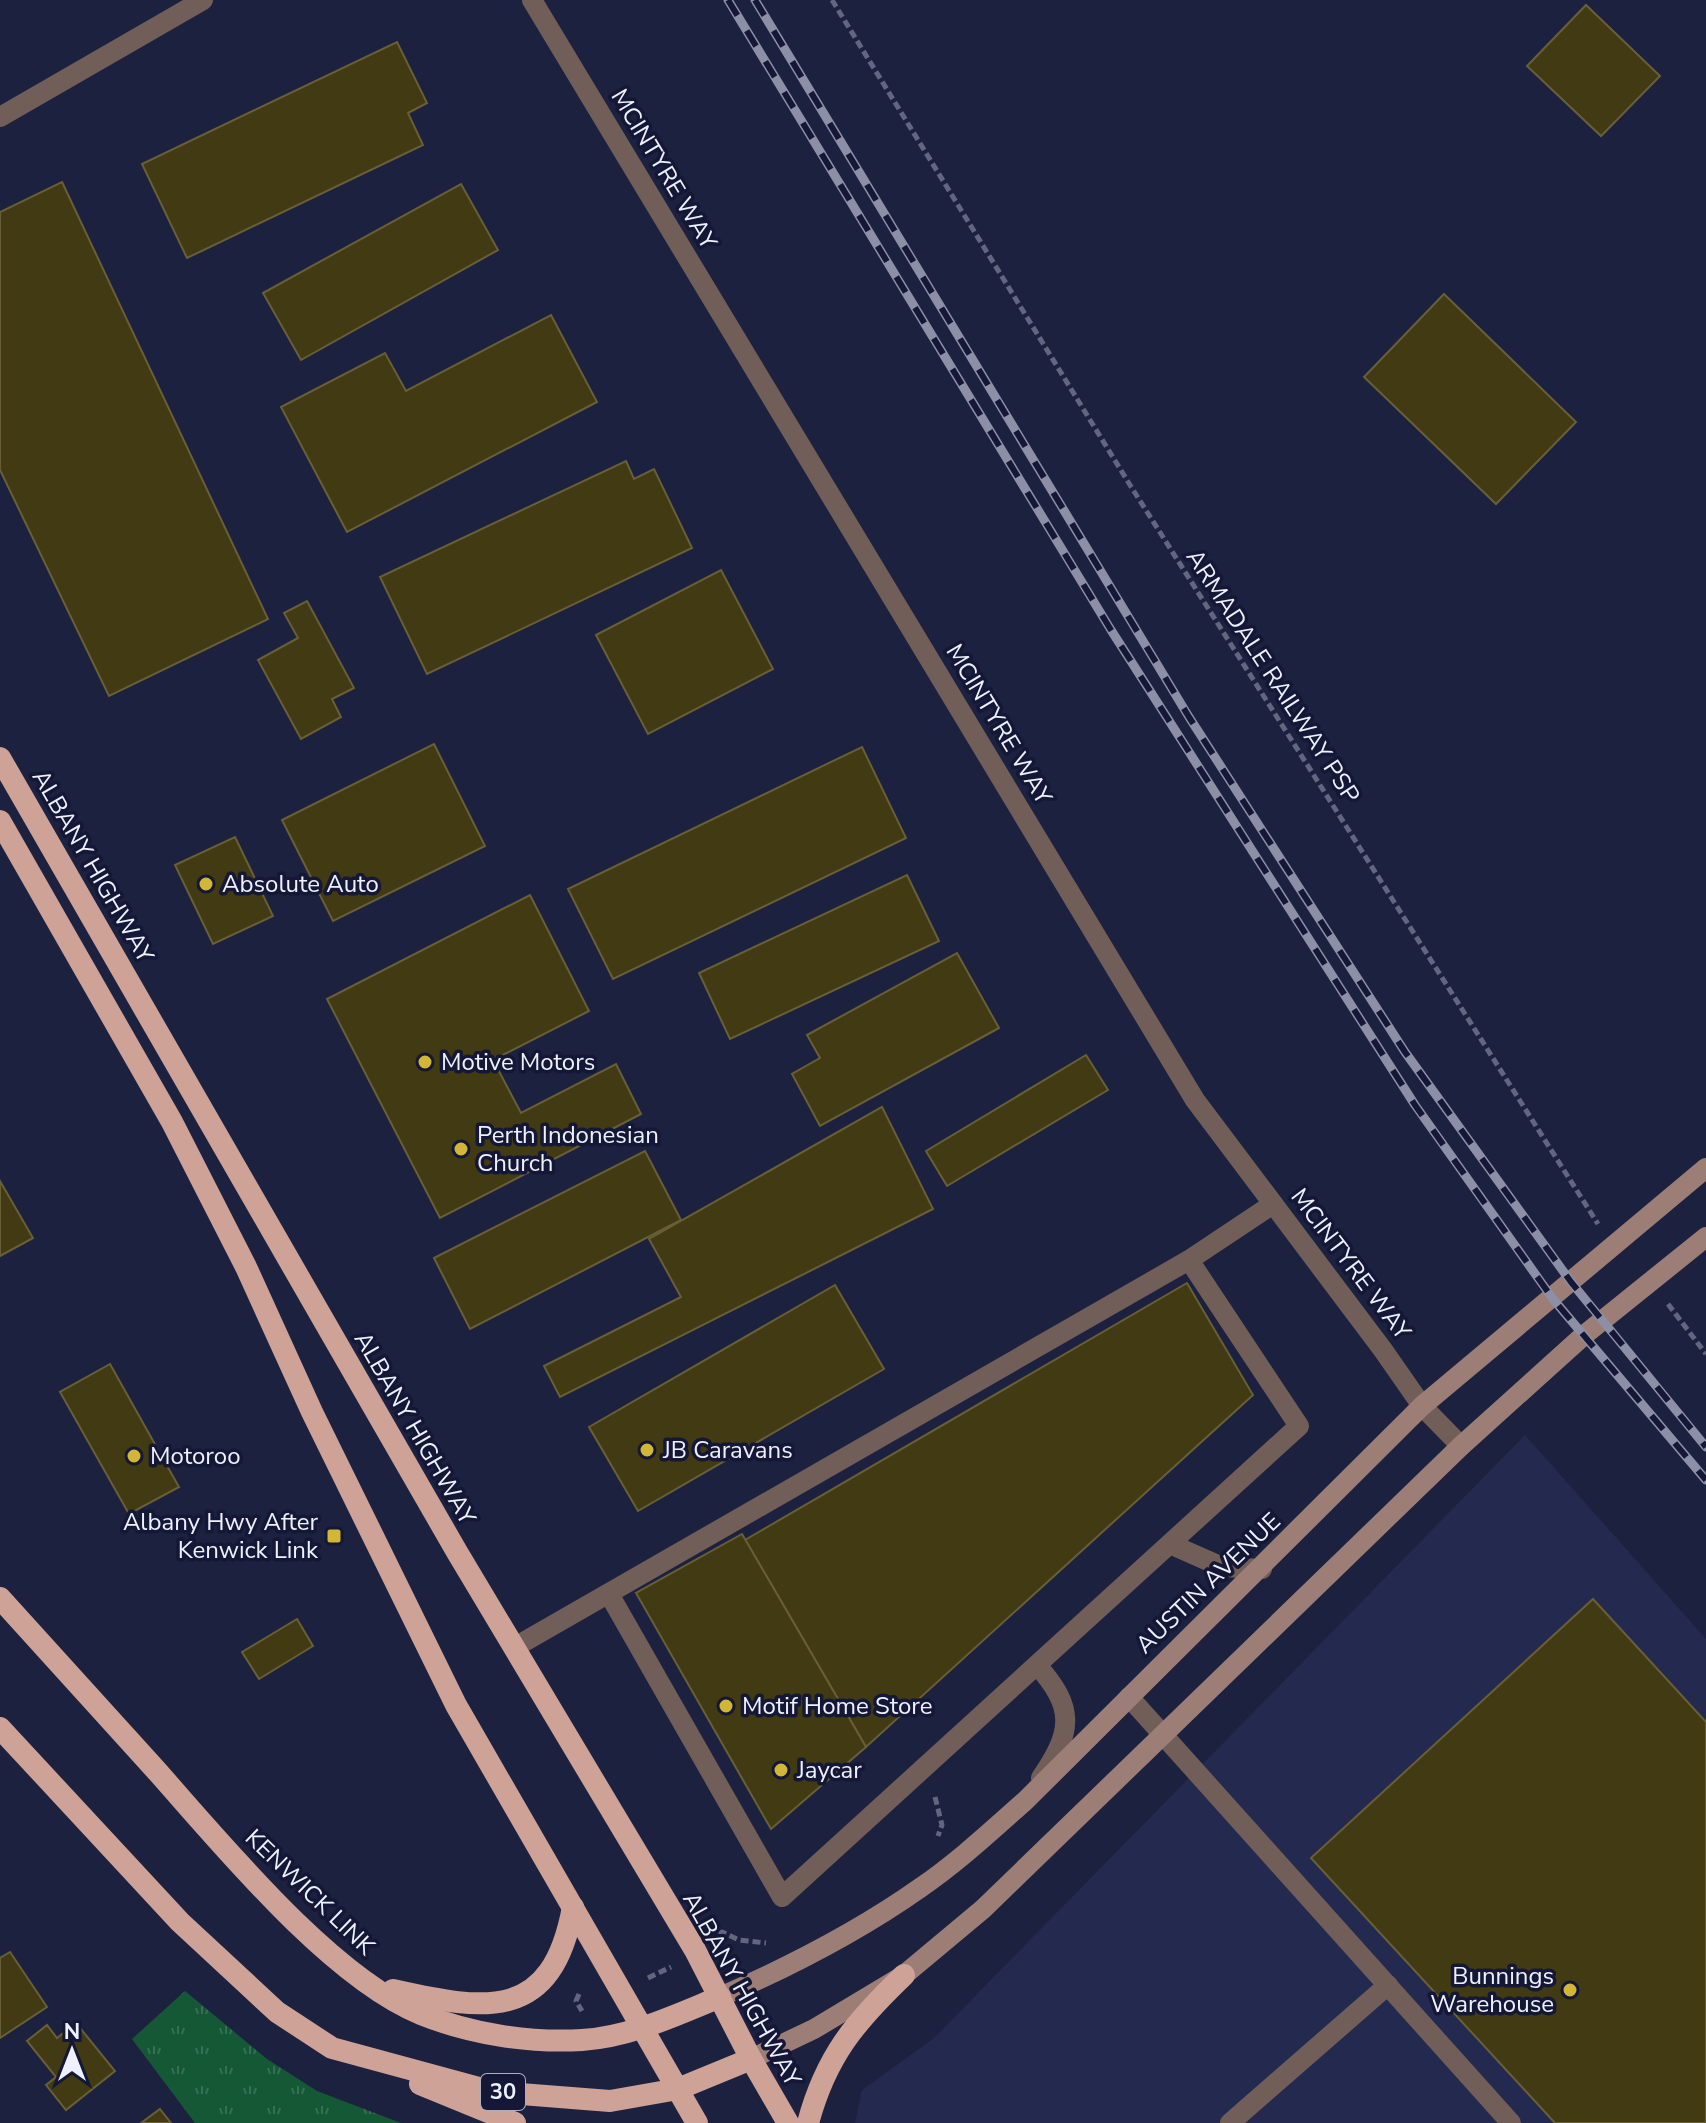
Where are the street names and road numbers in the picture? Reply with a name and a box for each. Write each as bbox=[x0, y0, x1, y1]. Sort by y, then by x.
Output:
street label: MCINTYRE WAY bbox=[604, 83, 725, 256]
street label: ARMADALE RAILWAY PSP bbox=[1179, 543, 1367, 809]
street label: MCINTYRE WAY bbox=[939, 638, 1060, 811]
street label: ALBANY HIGHWAY bbox=[25, 764, 162, 969]
street label: MCINTYRE WAY bbox=[1284, 1182, 1419, 1347]
street label: ALBANY HIGHWAY bbox=[347, 1326, 484, 1531]
street label: AUSTIN AVENUE bbox=[1129, 1506, 1287, 1660]
street label: KENWICK LINK bbox=[238, 1822, 382, 1963]
street label: ALBANY HIGHWAY bbox=[675, 1886, 809, 2093]
road number: 30 bbox=[481, 2074, 525, 2110]

